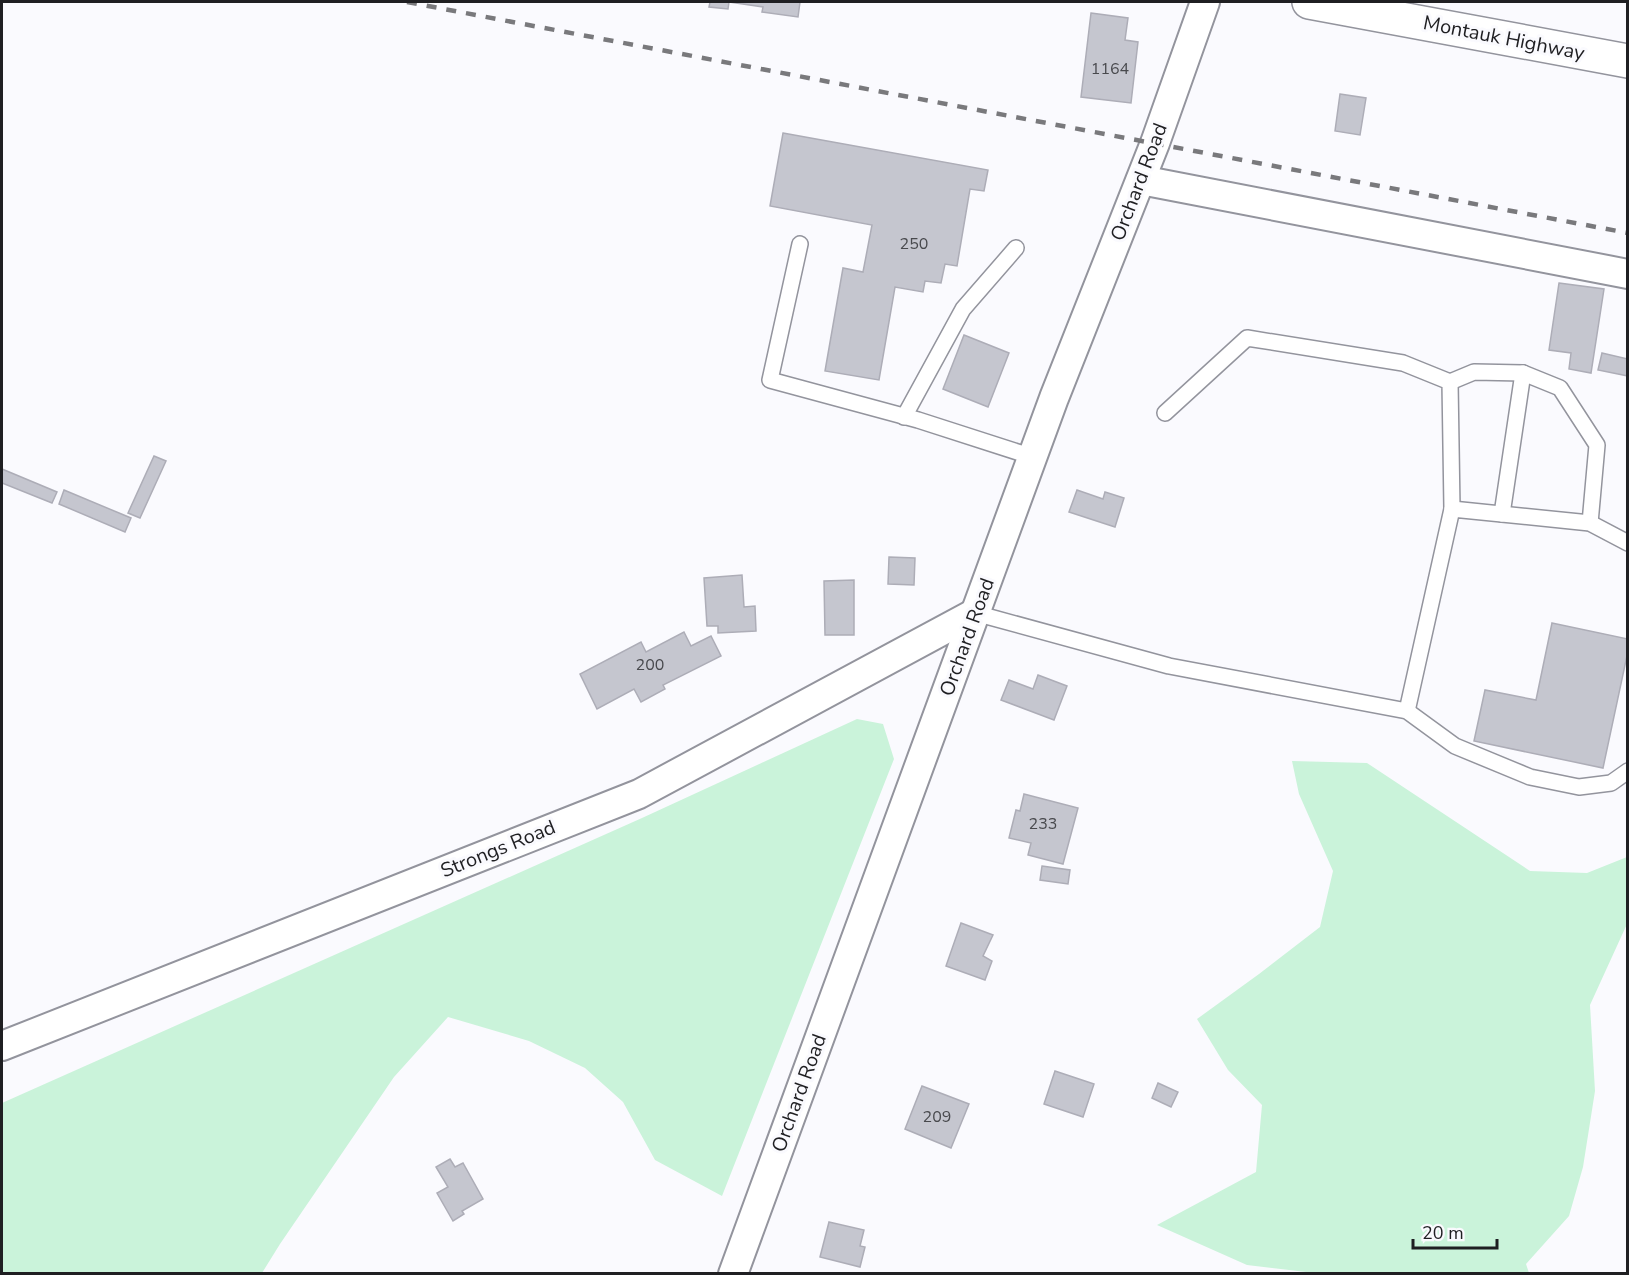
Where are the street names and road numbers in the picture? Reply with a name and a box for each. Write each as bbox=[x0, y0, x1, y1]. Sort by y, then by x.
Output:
street label: Montauk Highway bbox=[1421, 9, 1588, 67]
street label: Orchard Road bbox=[1104, 119, 1174, 245]
street label: Orchard Road bbox=[933, 574, 1001, 700]
street label: Strongs Road bbox=[436, 814, 560, 884]
street label: Orchard Road bbox=[765, 1030, 833, 1156]

